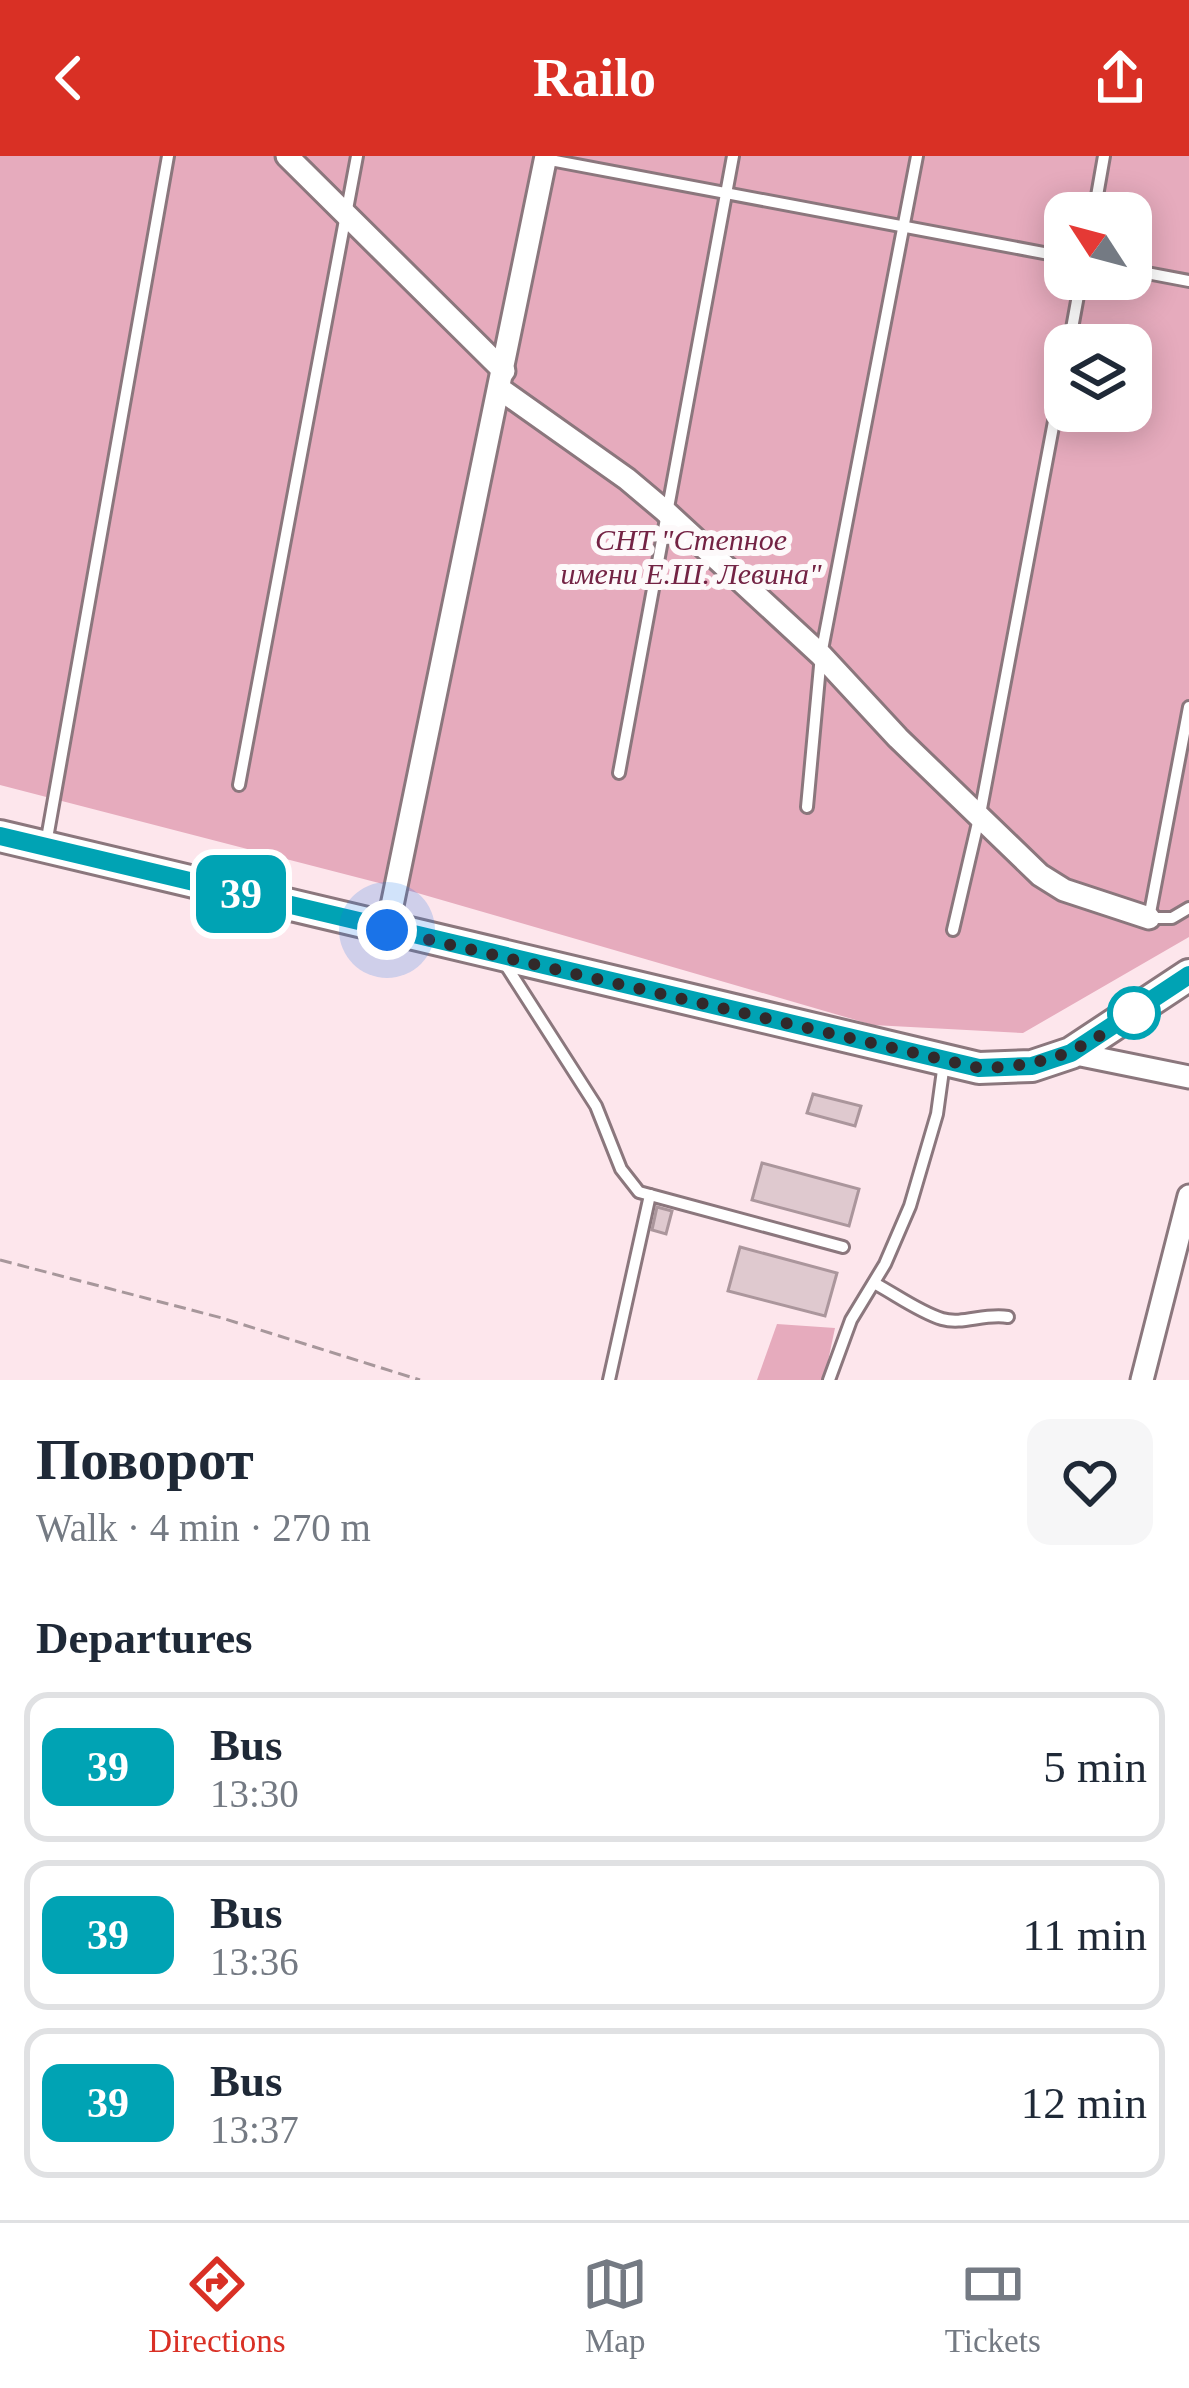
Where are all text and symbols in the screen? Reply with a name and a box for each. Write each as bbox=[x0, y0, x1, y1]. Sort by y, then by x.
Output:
icon: back bbox=[36, 45, 102, 111]
icon: share bbox=[1087, 45, 1153, 111]
text: Railo bbox=[533, 48, 656, 108]
north arrow bbox=[1044, 192, 1152, 300]
map controls bbox=[1044, 192, 1152, 432]
button: layers bbox=[1044, 324, 1152, 432]
park label: СНТ "Степное имени Е.Ш. Левина" bbox=[560, 523, 822, 590]
line badge: 39 bbox=[187, 855, 295, 933]
text: 39 bbox=[220, 871, 262, 917]
your location bbox=[357, 900, 417, 960]
unlabelled marker bbox=[1109, 988, 1159, 1038]
button: heart bbox=[1027, 1419, 1153, 1545]
text: Поворот bbox=[36, 1428, 254, 1491]
text: Walk · 4 min · 270 m bbox=[36, 1506, 371, 1549]
text: Departures bbox=[36, 1613, 253, 1663]
text: Bus bbox=[210, 1720, 283, 1770]
text: 5 min bbox=[1043, 1742, 1147, 1792]
text: 39 bbox=[87, 1744, 129, 1790]
text: 13:30 bbox=[210, 1772, 299, 1815]
text: Bus bbox=[210, 1888, 283, 1938]
text: 11 min bbox=[1022, 1910, 1147, 1960]
text: 39 bbox=[87, 1912, 129, 1958]
text: 13:36 bbox=[210, 1940, 299, 1983]
text: Bus bbox=[210, 2056, 283, 2106]
text: 12 min bbox=[1021, 2078, 1147, 2128]
text: 39 bbox=[87, 2080, 129, 2126]
text: 13:37 bbox=[210, 2108, 299, 2151]
tab: Directions bbox=[148, 2251, 286, 2360]
tab: Map bbox=[582, 2251, 648, 2360]
tab: Tickets bbox=[945, 2251, 1041, 2360]

